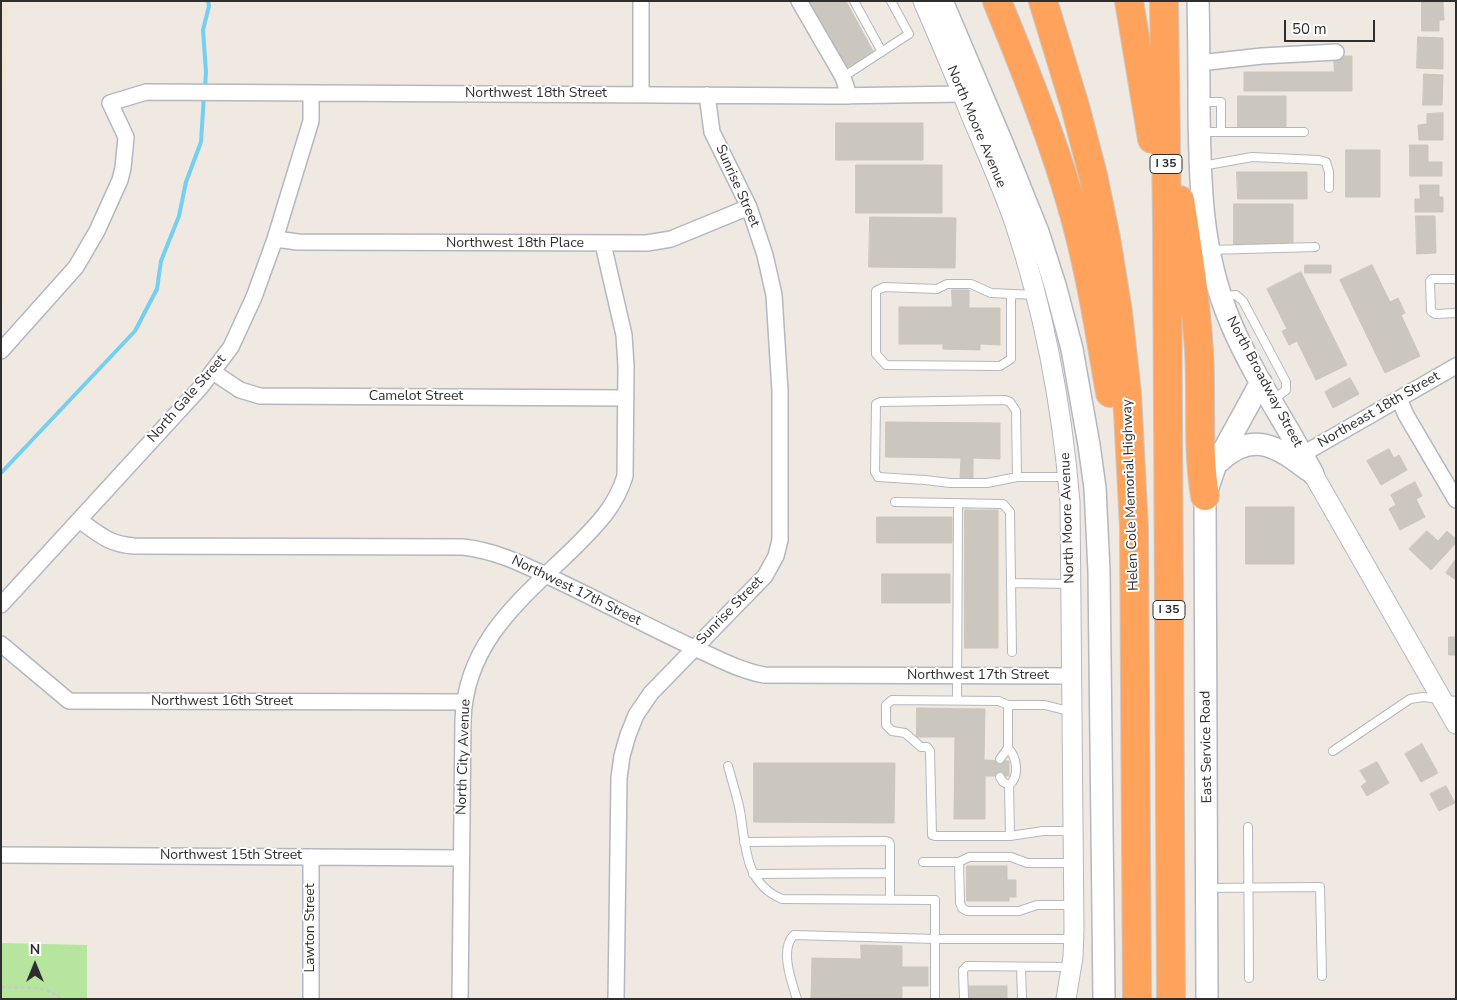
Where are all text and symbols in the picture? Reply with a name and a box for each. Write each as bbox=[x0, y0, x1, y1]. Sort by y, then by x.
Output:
scale bar bbox=[1287, 10, 1378, 42]
text: 50 m bbox=[1292, 19, 1327, 39]
street label: North Moore Avenue bbox=[943, 63, 1009, 191]
street label: Northwest 18th Street bbox=[465, 86, 607, 102]
street label: Sunrise Street bbox=[711, 142, 763, 230]
road number: I 35 bbox=[1150, 154, 1182, 173]
street label: Northwest 18th Place bbox=[446, 236, 584, 252]
street label: North Broadway Street bbox=[1222, 314, 1306, 450]
street label: North Gale Street bbox=[144, 352, 230, 446]
street label: Northeast 18th Street bbox=[1315, 368, 1443, 452]
street label: Camelot Street bbox=[369, 389, 463, 405]
street label: Helen Cole Memorial Highway bbox=[1119, 399, 1143, 591]
street label: North Moore Avenue bbox=[1057, 452, 1079, 584]
street label: Northwest 17th Street bbox=[508, 552, 644, 630]
street label: Sunrise Street bbox=[693, 573, 767, 649]
road number: I 35 bbox=[1153, 600, 1185, 620]
street label: Northwest 17th Street bbox=[907, 668, 1049, 684]
street label: East Service Road bbox=[1198, 691, 1216, 803]
street label: Northwest 16th Street bbox=[151, 694, 293, 710]
street label: North City Avenue bbox=[454, 699, 474, 815]
street label: Northwest 15th Street bbox=[160, 848, 302, 864]
street label: Lawton Street bbox=[303, 883, 319, 973]
north arrow bbox=[10, 940, 60, 990]
text: N bbox=[30, 940, 40, 959]

